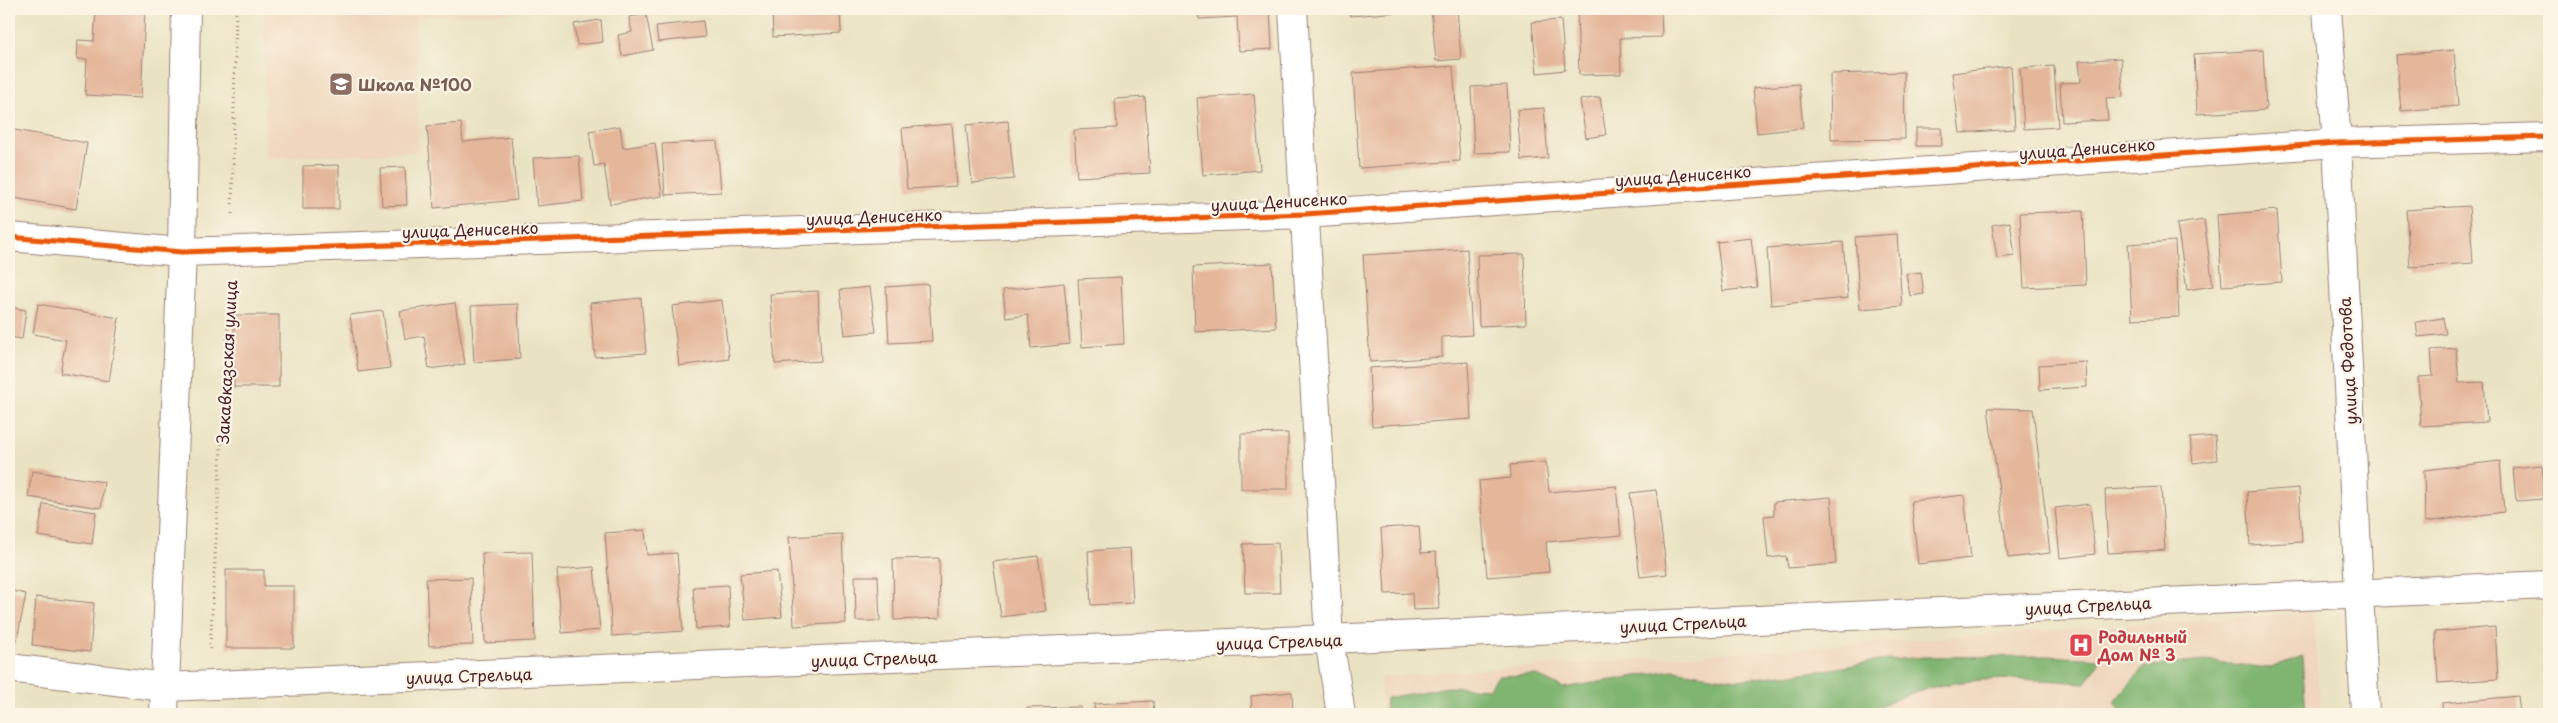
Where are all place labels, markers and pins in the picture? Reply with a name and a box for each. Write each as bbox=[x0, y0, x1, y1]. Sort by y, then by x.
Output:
school or university icon: Школа №100 bbox=[328, 71, 354, 97]
place label: Школа №100 bbox=[358, 72, 472, 96]
place label: Родильный Дом № 3 bbox=[2097, 624, 2187, 666]
hospital icon: Родильный Дом № 3 bbox=[2068, 632, 2094, 658]

